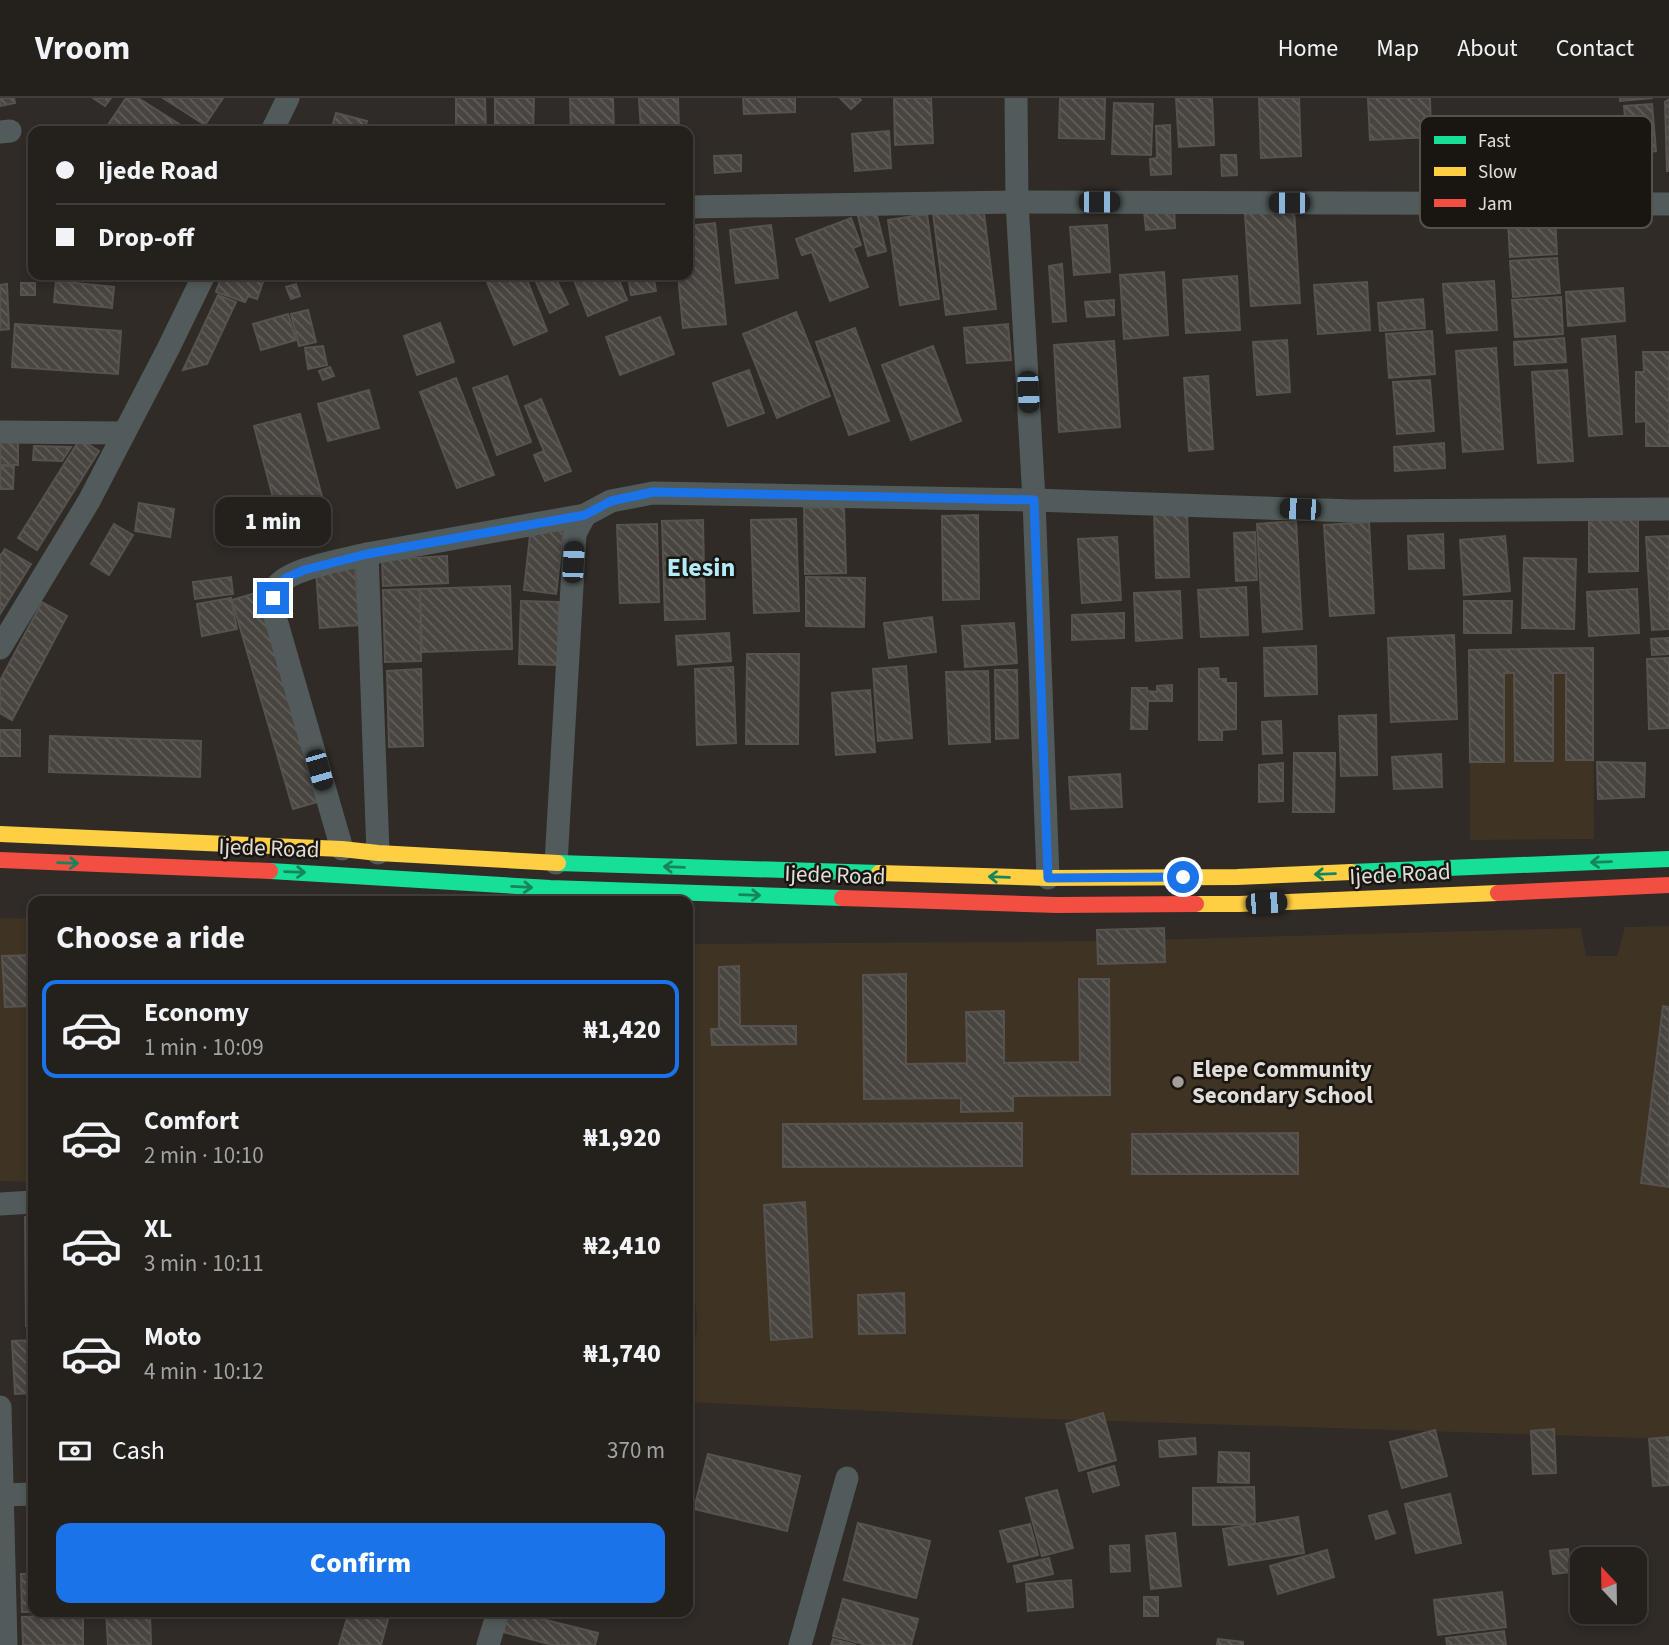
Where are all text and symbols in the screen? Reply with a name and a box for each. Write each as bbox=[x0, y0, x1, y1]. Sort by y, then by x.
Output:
text: Vroom bbox=[35, 25, 130, 72]
text: Home bbox=[1278, 31, 1338, 66]
text: Map bbox=[1376, 31, 1419, 66]
text: About bbox=[1457, 31, 1518, 66]
text: Contact bbox=[1556, 31, 1634, 66]
legend bbox=[1420, 116, 1652, 228]
text: Fast bbox=[1478, 128, 1511, 155]
text: Ijede Road bbox=[98, 152, 219, 189]
text: Slow bbox=[1478, 159, 1517, 186]
text: Jam bbox=[1478, 191, 1512, 218]
car bbox=[1079, 192, 1121, 213]
car bbox=[1269, 193, 1311, 214]
text: Drop-off bbox=[98, 219, 194, 256]
car bbox=[1017, 370, 1040, 414]
callout: 1 min bbox=[215, 496, 331, 546]
car bbox=[1279, 498, 1322, 520]
text: 1 min bbox=[245, 505, 301, 538]
car bbox=[562, 540, 585, 584]
district label: Elesin bbox=[667, 549, 735, 586]
route end bbox=[257, 582, 289, 614]
car bbox=[304, 747, 335, 793]
street label: Ijede Road bbox=[218, 830, 320, 866]
street label: Ijede Road bbox=[1349, 855, 1451, 893]
one-way arrow bbox=[56, 856, 79, 869]
one-way arrow bbox=[1590, 856, 1613, 869]
street label: Ijede Road bbox=[784, 857, 886, 893]
one-way arrow bbox=[663, 860, 686, 873]
route start bbox=[1167, 861, 1199, 893]
one-way arrow bbox=[284, 866, 307, 879]
one-way arrow bbox=[1313, 867, 1336, 880]
one-way arrow bbox=[988, 870, 1011, 883]
one-way arrow bbox=[511, 880, 534, 893]
one-way arrow bbox=[738, 888, 761, 901]
car bbox=[1245, 891, 1288, 915]
text: Choose a ride bbox=[56, 915, 245, 961]
text: Economy bbox=[144, 994, 249, 1031]
icon: car bbox=[60, 998, 123, 1061]
text: ₦1,420 bbox=[584, 1011, 661, 1048]
text: 1 min · 10:09 bbox=[144, 1031, 264, 1064]
place label: Elepe Community Secondary School bbox=[1192, 1053, 1373, 1112]
marker: Elepe Community Secondary School bbox=[1170, 1074, 1186, 1090]
text: Comfort bbox=[144, 1102, 239, 1139]
icon: car bbox=[60, 1106, 123, 1169]
text: ₦1,920 bbox=[584, 1119, 661, 1156]
text: 2 min · 10:10 bbox=[144, 1139, 264, 1172]
text: XL bbox=[144, 1210, 172, 1247]
icon: car bbox=[60, 1214, 123, 1277]
text: ₦2,410 bbox=[584, 1227, 661, 1264]
text: 3 min · 10:11 bbox=[144, 1247, 264, 1280]
text: Moto bbox=[144, 1318, 201, 1355]
icon: car bbox=[60, 1322, 123, 1385]
text: ₦1,740 bbox=[584, 1335, 661, 1372]
text: 4 min · 10:12 bbox=[144, 1355, 264, 1388]
icon: cash bbox=[56, 1432, 94, 1470]
text: Cash bbox=[112, 1432, 165, 1469]
text: 370 m bbox=[607, 1434, 665, 1467]
button: Confirm bbox=[56, 1523, 665, 1603]
north arrow bbox=[1570, 1547, 1647, 1624]
map controls bbox=[1570, 1547, 1647, 1624]

